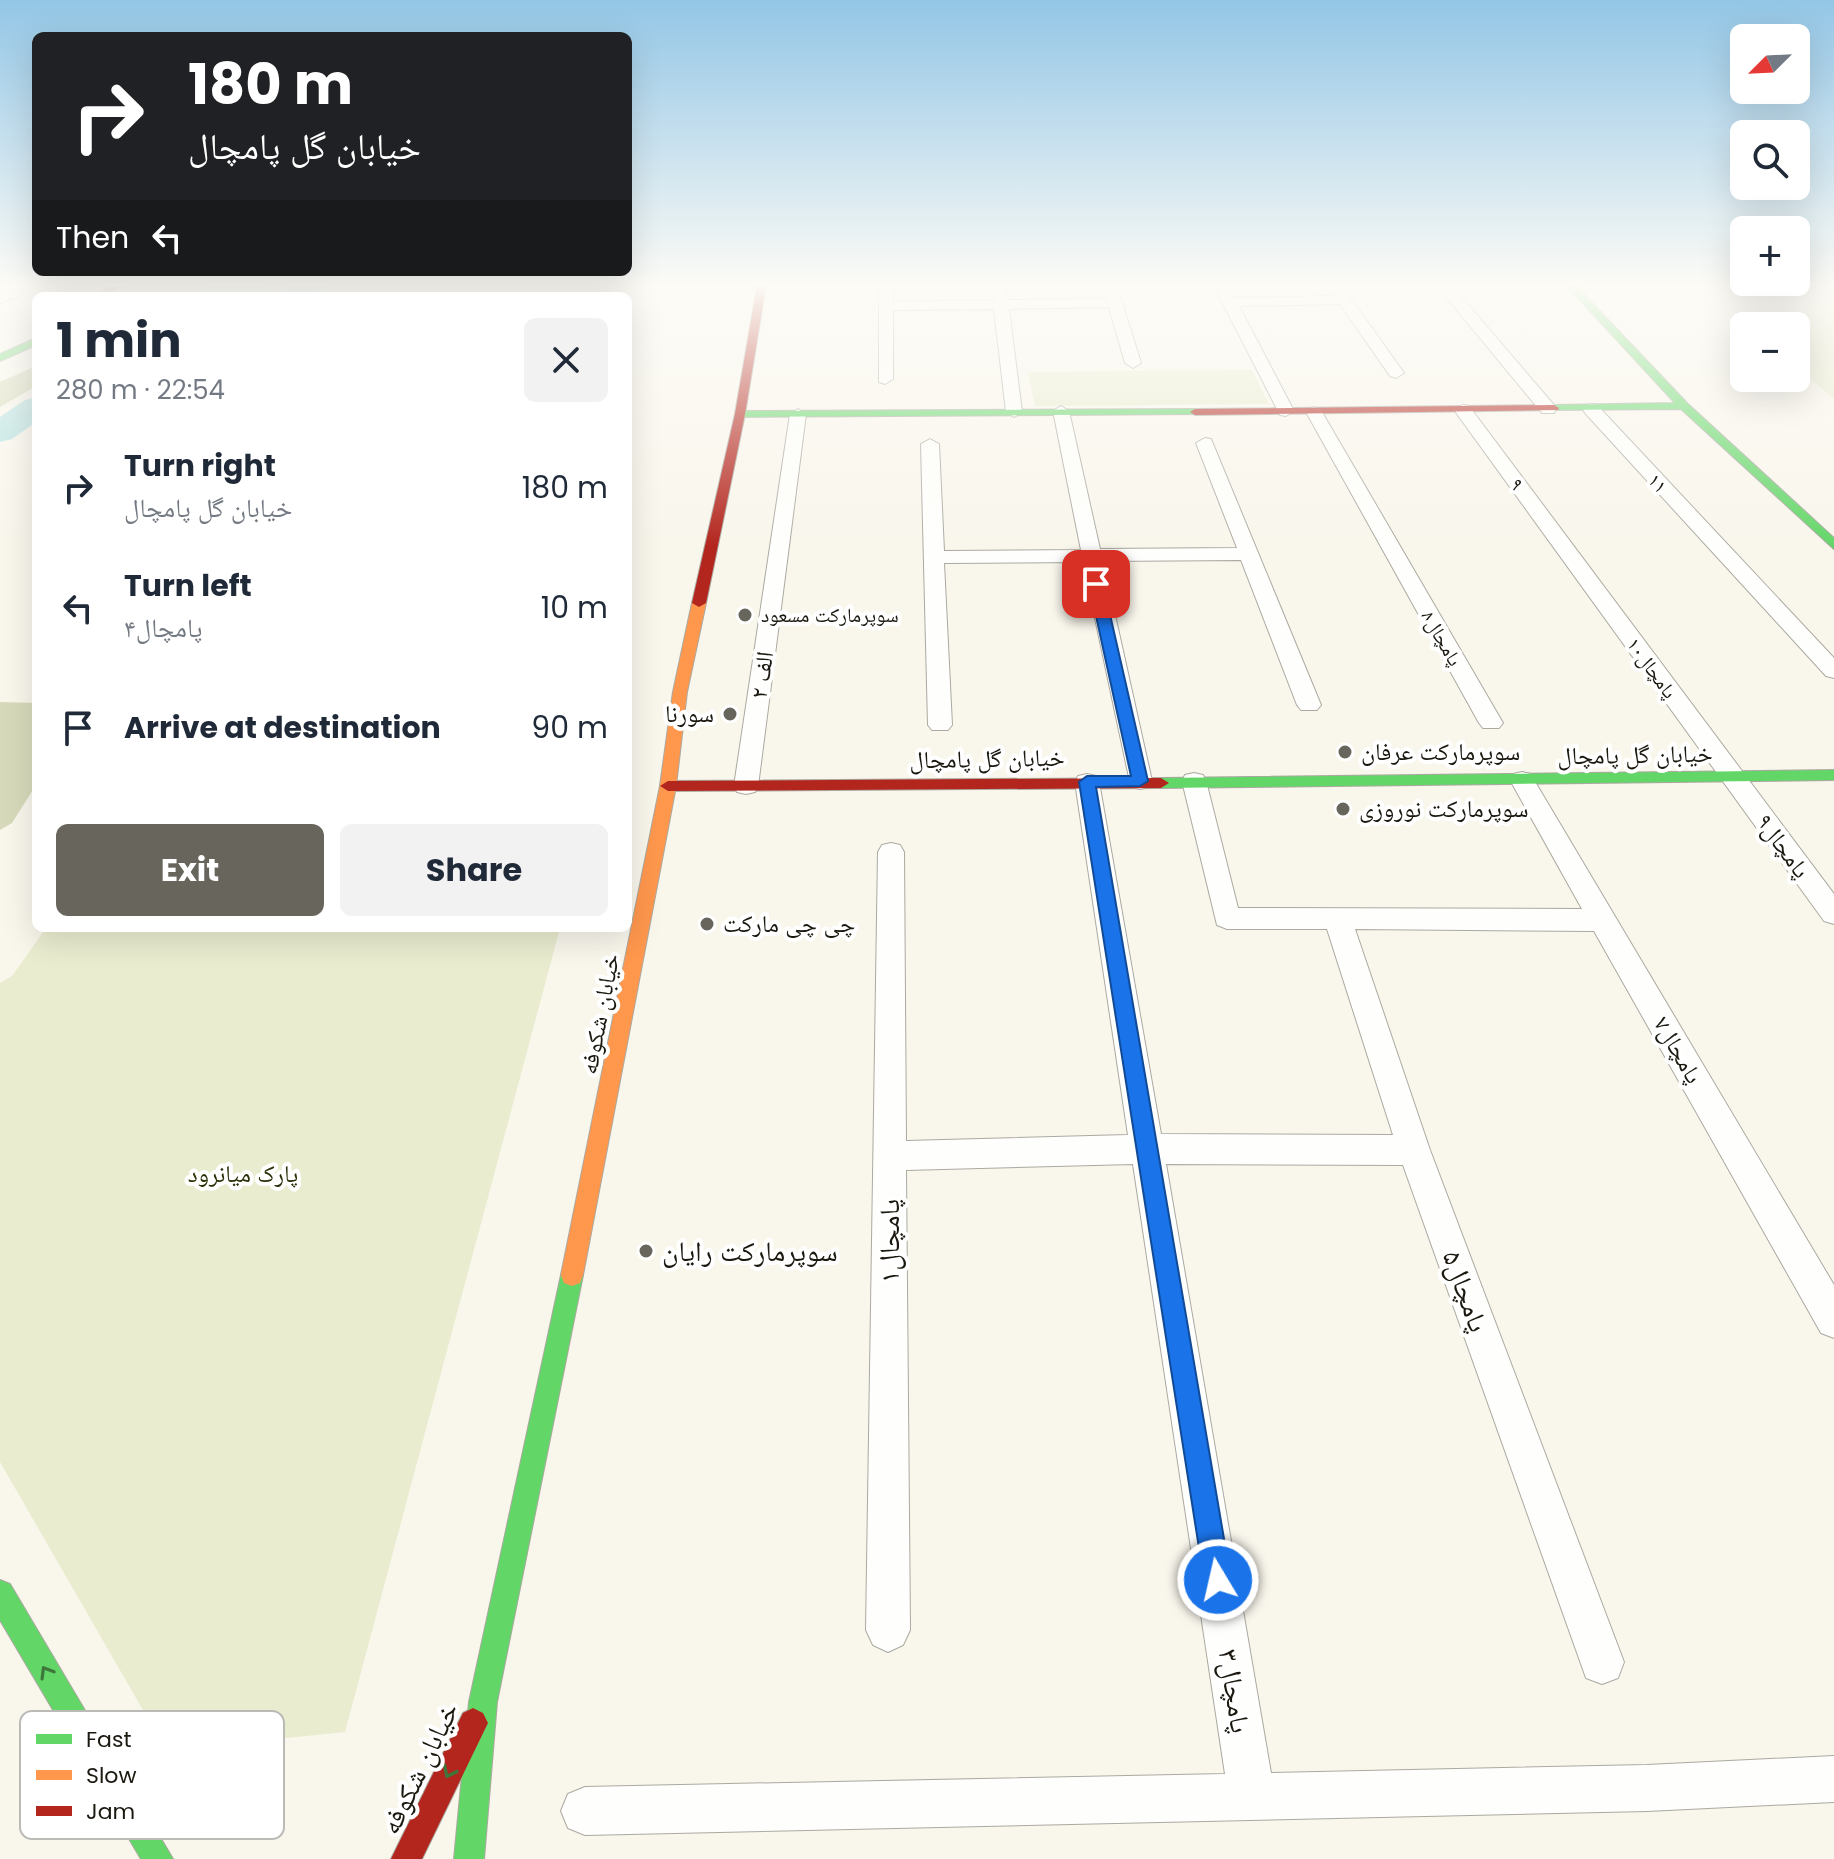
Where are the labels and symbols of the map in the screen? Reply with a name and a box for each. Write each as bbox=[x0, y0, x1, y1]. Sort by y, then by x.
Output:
north arrow bbox=[1730, 24, 1810, 104]
street label: ۱۱ bbox=[1642, 467, 1674, 499]
street label: ۹ bbox=[1503, 472, 1531, 496]
pin bbox=[1062, 550, 1130, 618]
place label: سوپرمارکت مسعود bbox=[761, 601, 899, 629]
street label: پامچال۸ bbox=[1415, 605, 1469, 671]
marker: سوپرمارکت مسعود bbox=[736, 606, 754, 624]
street label: پامچال۱۰ bbox=[1620, 632, 1684, 704]
street label: ۲ الف bbox=[742, 649, 781, 701]
place label: سورنا bbox=[665, 697, 714, 730]
marker: سورنا bbox=[721, 705, 739, 723]
place label: سوپرمارکت عرفان bbox=[1361, 735, 1520, 768]
street label: خیابان گل پامچال bbox=[1557, 737, 1713, 772]
street label: خیابان گل پامچال bbox=[909, 741, 1065, 776]
marker: سوپرمارکت عرفان bbox=[1336, 743, 1354, 761]
place label: سوپرمارکت نوروزی bbox=[1359, 792, 1529, 825]
marker: سوپرمارکت نوروزی bbox=[1334, 800, 1352, 818]
street label: پامچال۹ bbox=[1749, 807, 1818, 885]
place label: چی چی مارکت bbox=[723, 907, 855, 940]
marker: چی چی مارکت bbox=[698, 915, 716, 933]
street label: خیابان شکوفه bbox=[572, 951, 627, 1077]
street label: پامچال۷ bbox=[1646, 1010, 1711, 1089]
park label: پارک میانرود bbox=[188, 1157, 298, 1190]
street label: پامچال۱ bbox=[870, 1199, 909, 1283]
place label: سوپرمارکت رایان bbox=[662, 1232, 838, 1271]
marker: سوپرمارکت رایان bbox=[637, 1242, 655, 1260]
street label: پامچال۵ bbox=[1433, 1245, 1498, 1338]
position arrow bbox=[1176, 1538, 1260, 1622]
street label: پامچال۳ bbox=[1209, 1646, 1260, 1736]
one-way arrow bbox=[41, 1666, 56, 1681]
street label: خیابان شکوفه bbox=[371, 1696, 468, 1841]
legend bbox=[20, 1711, 284, 1839]
text: Fast bbox=[86, 1724, 131, 1755]
text: Slow bbox=[86, 1760, 136, 1791]
one-way arrow bbox=[443, 1763, 459, 1778]
text: Jam bbox=[86, 1796, 135, 1827]

